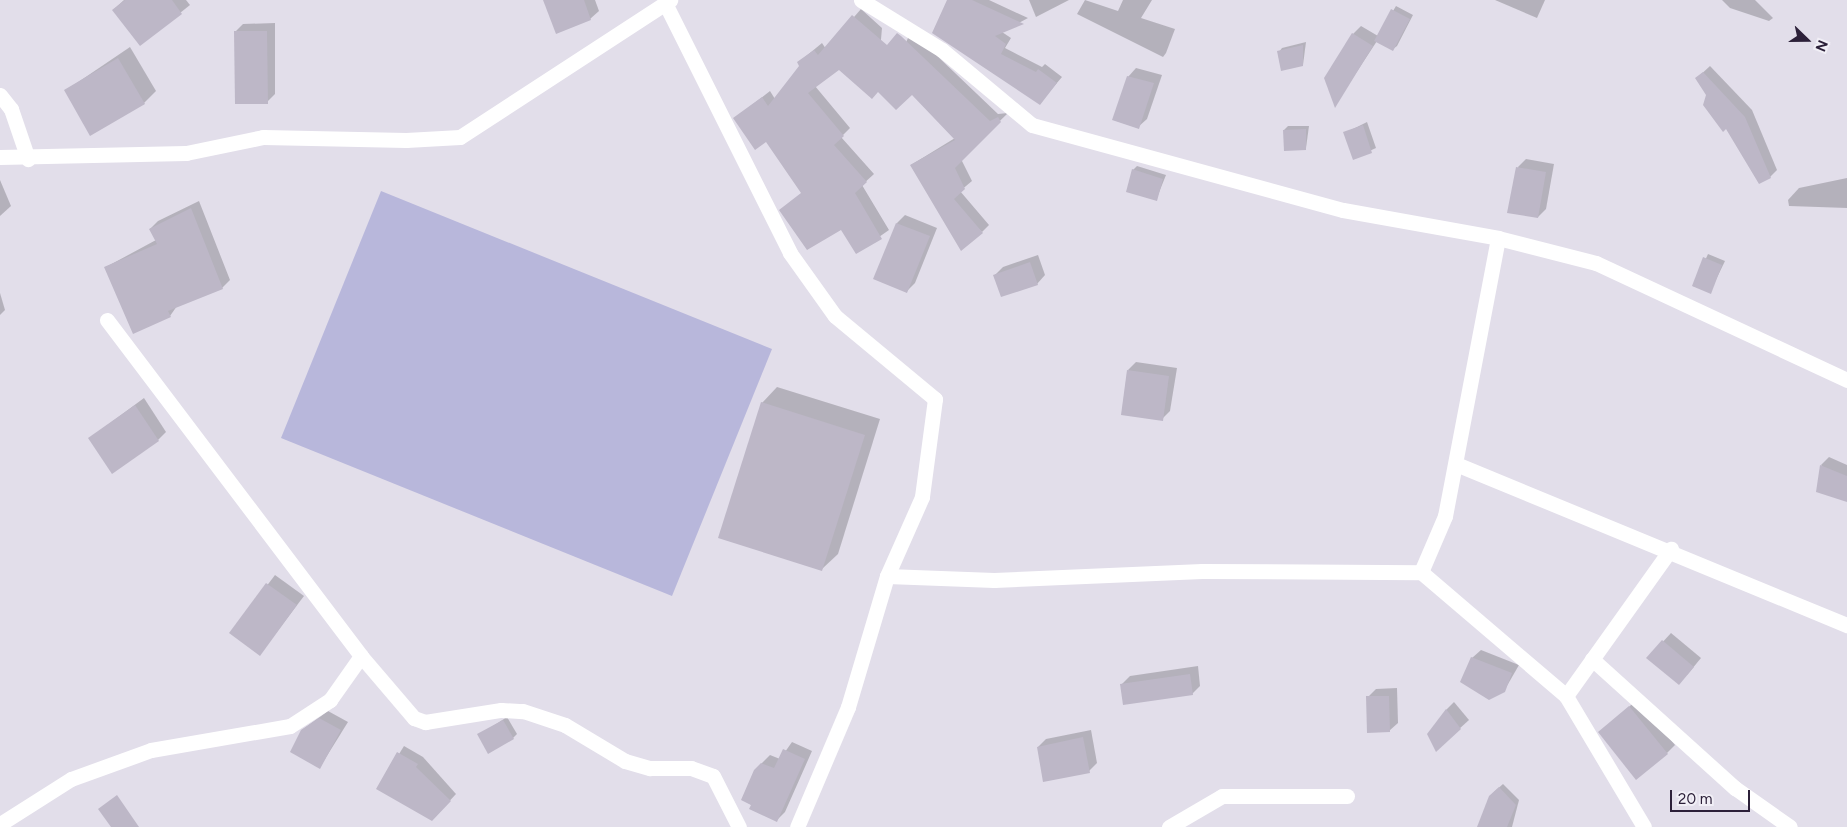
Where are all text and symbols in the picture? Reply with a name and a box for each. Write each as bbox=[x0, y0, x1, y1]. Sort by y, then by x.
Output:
north arrow bbox=[1782, 15, 1832, 65]
text: N bbox=[1811, 38, 1831, 54]
scale bar bbox=[1672, 780, 1752, 812]
text: 20 m bbox=[1678, 790, 1712, 808]

